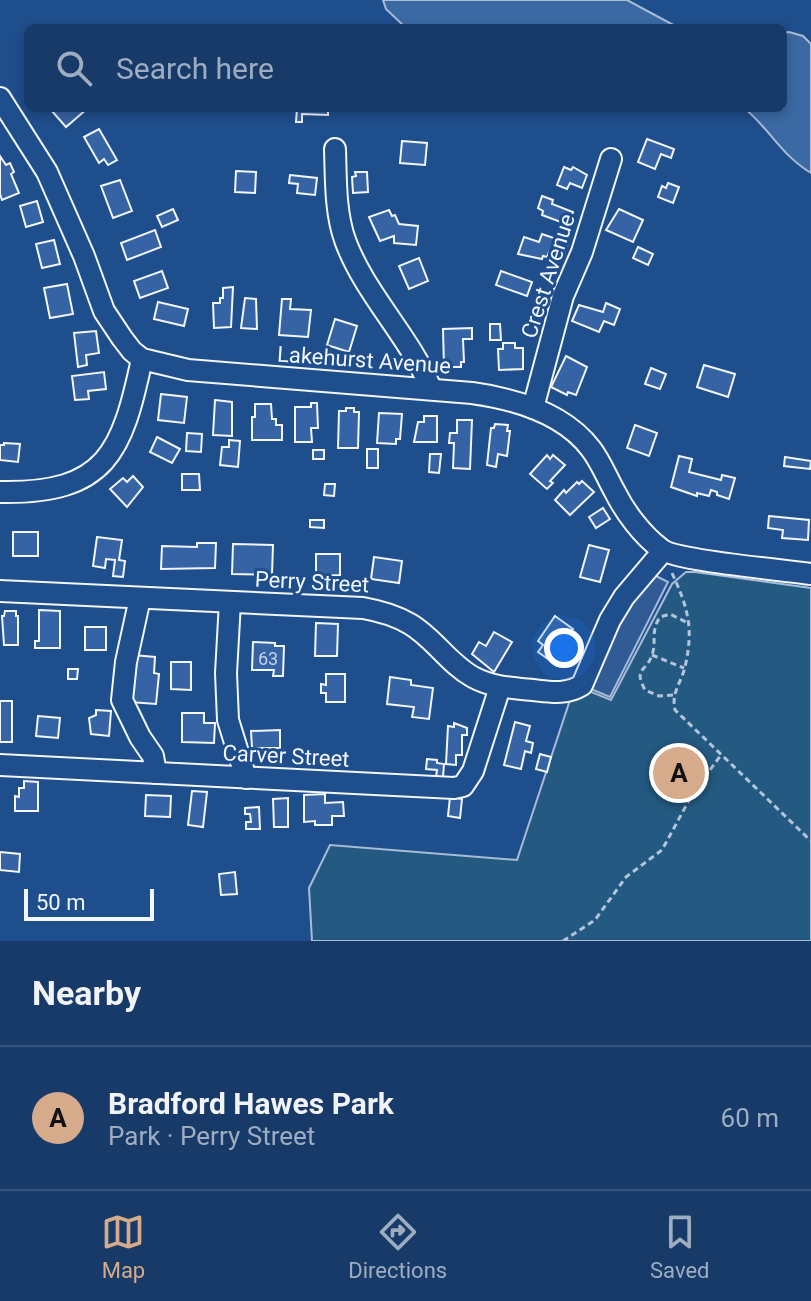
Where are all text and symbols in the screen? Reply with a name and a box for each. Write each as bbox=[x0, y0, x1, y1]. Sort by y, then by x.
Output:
search box bbox=[24, 24, 787, 112]
icon: search bbox=[52, 46, 96, 90]
text: Search here bbox=[116, 51, 274, 86]
street label: Crest Avenue bbox=[516, 211, 580, 341]
street label: Lakehurst Avenue bbox=[276, 341, 452, 379]
street label: Perry Street bbox=[254, 567, 370, 597]
your location bbox=[544, 628, 584, 668]
house number: 63 bbox=[258, 648, 278, 669]
street label: Carver Street bbox=[222, 740, 350, 772]
pin: A bbox=[653, 743, 705, 803]
scale bar bbox=[24, 885, 154, 921]
text: 50 m bbox=[36, 890, 85, 915]
text: Nearby bbox=[32, 973, 141, 1013]
text: Bradford Hawes Park bbox=[108, 1086, 394, 1121]
text: A bbox=[49, 1103, 67, 1133]
text: 60 m bbox=[721, 1103, 779, 1133]
text: Park · Perry Street bbox=[108, 1121, 315, 1151]
tab: Map bbox=[101, 1210, 145, 1283]
tab: Directions bbox=[348, 1210, 447, 1283]
tab: Saved bbox=[650, 1210, 710, 1283]

